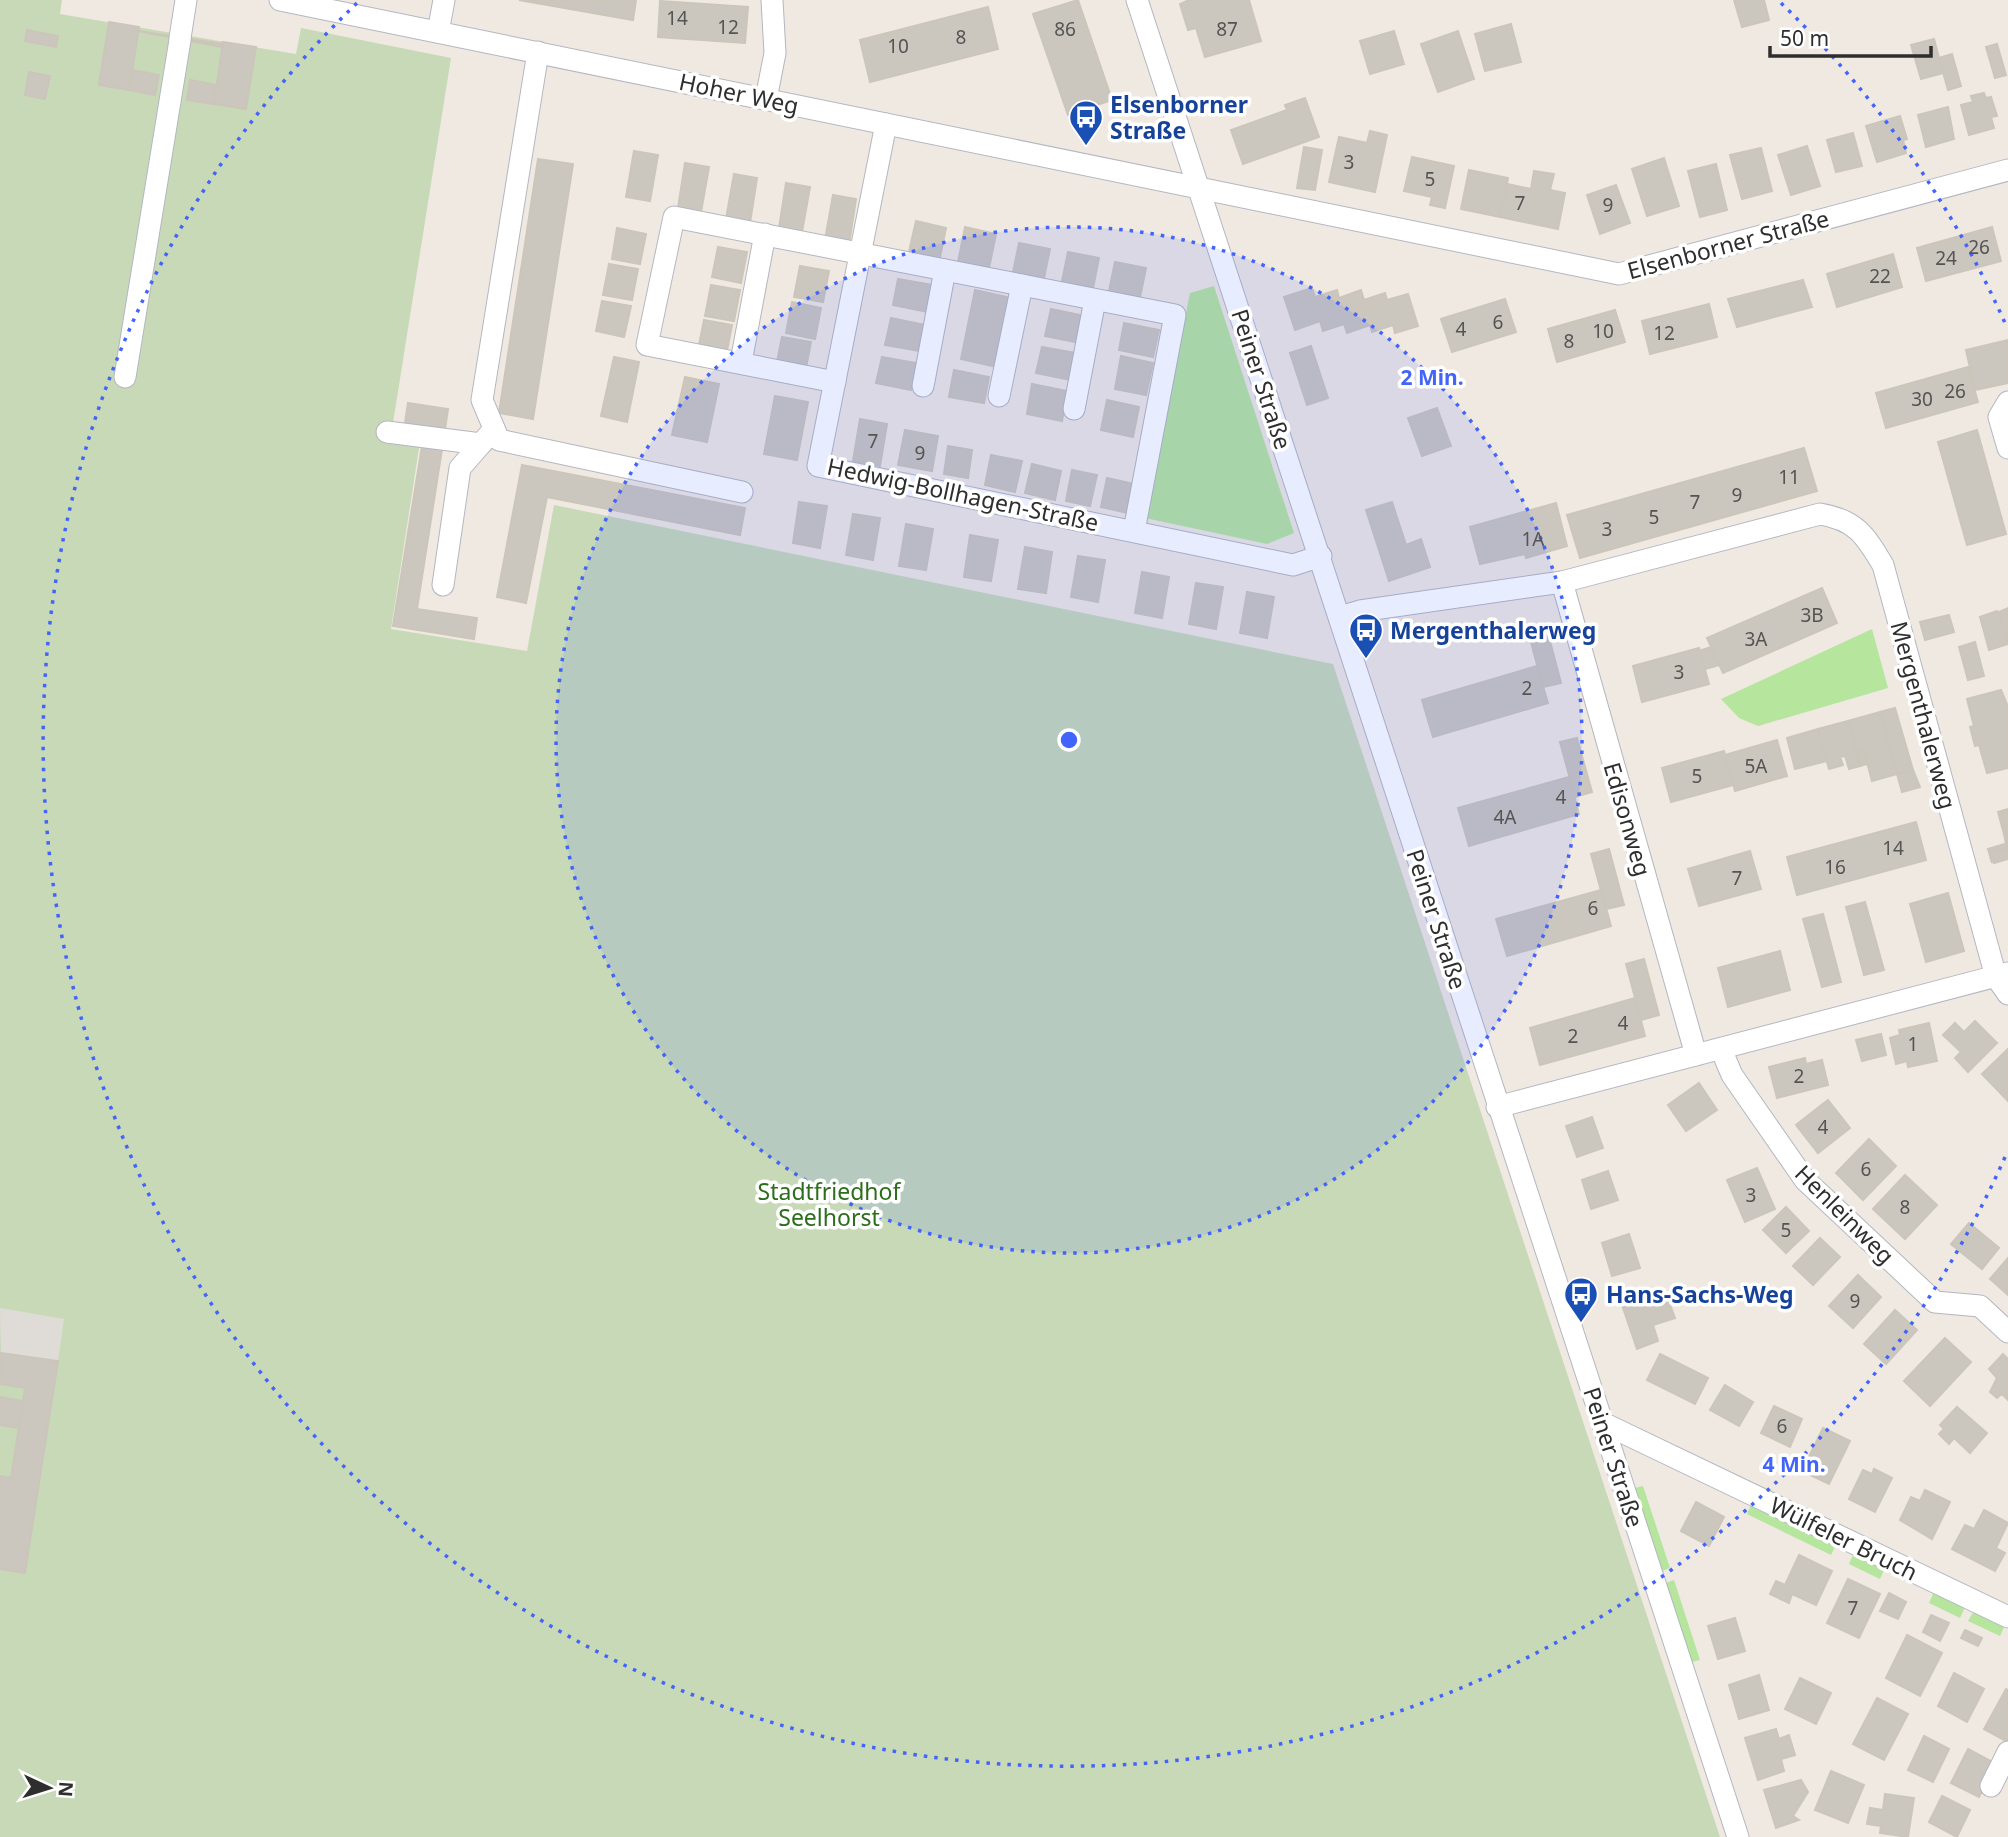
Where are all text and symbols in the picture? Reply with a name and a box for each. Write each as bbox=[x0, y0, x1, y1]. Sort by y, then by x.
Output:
house number: 14 bbox=[666, 5, 688, 31]
house number: 12 bbox=[717, 14, 739, 40]
scale bar bbox=[1770, 14, 1931, 58]
house number: 86 bbox=[1054, 16, 1076, 42]
house number: 87 bbox=[1216, 16, 1238, 42]
house number: 8 bbox=[956, 24, 966, 50]
text: 50 m bbox=[1780, 24, 1829, 52]
house number: 10 bbox=[887, 33, 909, 59]
street label: Hoher Weg bbox=[676, 65, 802, 121]
place label: Elsenborner Straße bbox=[1110, 88, 1248, 146]
bus stop icon: Elsenborner Straße bbox=[1067, 98, 1105, 147]
house number: 3 bbox=[1344, 149, 1354, 175]
house number: 5 bbox=[1425, 166, 1435, 192]
house number: 7 bbox=[1515, 190, 1525, 216]
house number: 9 bbox=[1603, 192, 1613, 218]
street label: Elsenborner Straße bbox=[1624, 202, 1832, 286]
house number: 26 bbox=[1968, 234, 1990, 260]
house number: 24 bbox=[1935, 245, 1957, 271]
house number: 22 bbox=[1869, 263, 1891, 289]
street label: Peiner Straße bbox=[1224, 305, 1300, 453]
house number: 6 bbox=[1493, 309, 1503, 335]
house number: 4 bbox=[1456, 316, 1467, 342]
house number: 10 bbox=[1592, 318, 1614, 344]
house number: 12 bbox=[1653, 320, 1675, 346]
house number: 8 bbox=[1564, 328, 1574, 354]
text: 2 Min. bbox=[1400, 363, 1464, 391]
house number: 26 bbox=[1944, 378, 1966, 404]
house number: 30 bbox=[1911, 386, 1933, 412]
house number: 7 bbox=[868, 428, 878, 454]
house number: 9 bbox=[915, 440, 925, 466]
street label: Hedwig-Bollhagen-Straße bbox=[824, 450, 1102, 538]
house number: 11 bbox=[1778, 464, 1800, 490]
house number: 9 bbox=[1732, 482, 1742, 508]
house number: 7 bbox=[1690, 489, 1700, 515]
house number: 5 bbox=[1649, 504, 1659, 530]
house number: 3 bbox=[1602, 516, 1612, 542]
house number: 1A bbox=[1521, 526, 1545, 552]
house number: 3B bbox=[1800, 602, 1824, 628]
bus stop icon: Mergenthalerweg bbox=[1347, 611, 1385, 660]
place label: Mergenthalerweg bbox=[1390, 614, 1596, 646]
street label: Mergenthalerweg bbox=[1884, 617, 1964, 813]
house number: 3A bbox=[1744, 626, 1768, 652]
house number: 3 bbox=[1674, 659, 1684, 685]
house number: 2 bbox=[1522, 675, 1532, 701]
centre of rings bbox=[1057, 728, 1081, 752]
house number: 5A bbox=[1744, 753, 1768, 779]
street label: Edisonweg bbox=[1596, 758, 1660, 880]
house number: 5 bbox=[1692, 763, 1702, 789]
house number: 4 bbox=[1556, 784, 1567, 810]
house number: 4A bbox=[1493, 804, 1517, 830]
house number: 14 bbox=[1882, 835, 1904, 861]
street label: Peiner Straße bbox=[1399, 845, 1475, 993]
house number: 16 bbox=[1824, 854, 1846, 880]
house number: 7 bbox=[1732, 865, 1742, 891]
house number: 6 bbox=[1588, 895, 1598, 921]
house number: 4 bbox=[1618, 1010, 1629, 1036]
house number: 2 bbox=[1568, 1023, 1578, 1049]
house number: 1 bbox=[1908, 1031, 1918, 1057]
house number: 2 bbox=[1794, 1063, 1804, 1089]
house number: 4 bbox=[1818, 1114, 1829, 1140]
house number: 6 bbox=[1861, 1156, 1871, 1182]
street label: Henleinweg bbox=[1788, 1157, 1902, 1271]
park label: Stadtfriedhof Seelhorst bbox=[758, 1175, 901, 1233]
house number: 3 bbox=[1746, 1182, 1756, 1208]
house number: 8 bbox=[1900, 1194, 1910, 1220]
house number: 5 bbox=[1781, 1217, 1791, 1243]
bus stop icon: Hans-Sachs-Weg bbox=[1562, 1275, 1600, 1324]
place label: Hans-Sachs-Weg bbox=[1606, 1278, 1793, 1310]
house number: 9 bbox=[1850, 1288, 1860, 1314]
street label: Peiner Straße bbox=[1576, 1383, 1652, 1531]
house number: 6 bbox=[1777, 1413, 1787, 1439]
text: 4 Min. bbox=[1762, 1450, 1826, 1478]
street label: Wülfeler Bruch bbox=[1765, 1488, 1923, 1588]
house number: 7 bbox=[1848, 1595, 1858, 1621]
north arrow bbox=[14, 1753, 84, 1823]
text: N bbox=[52, 1781, 79, 1798]

